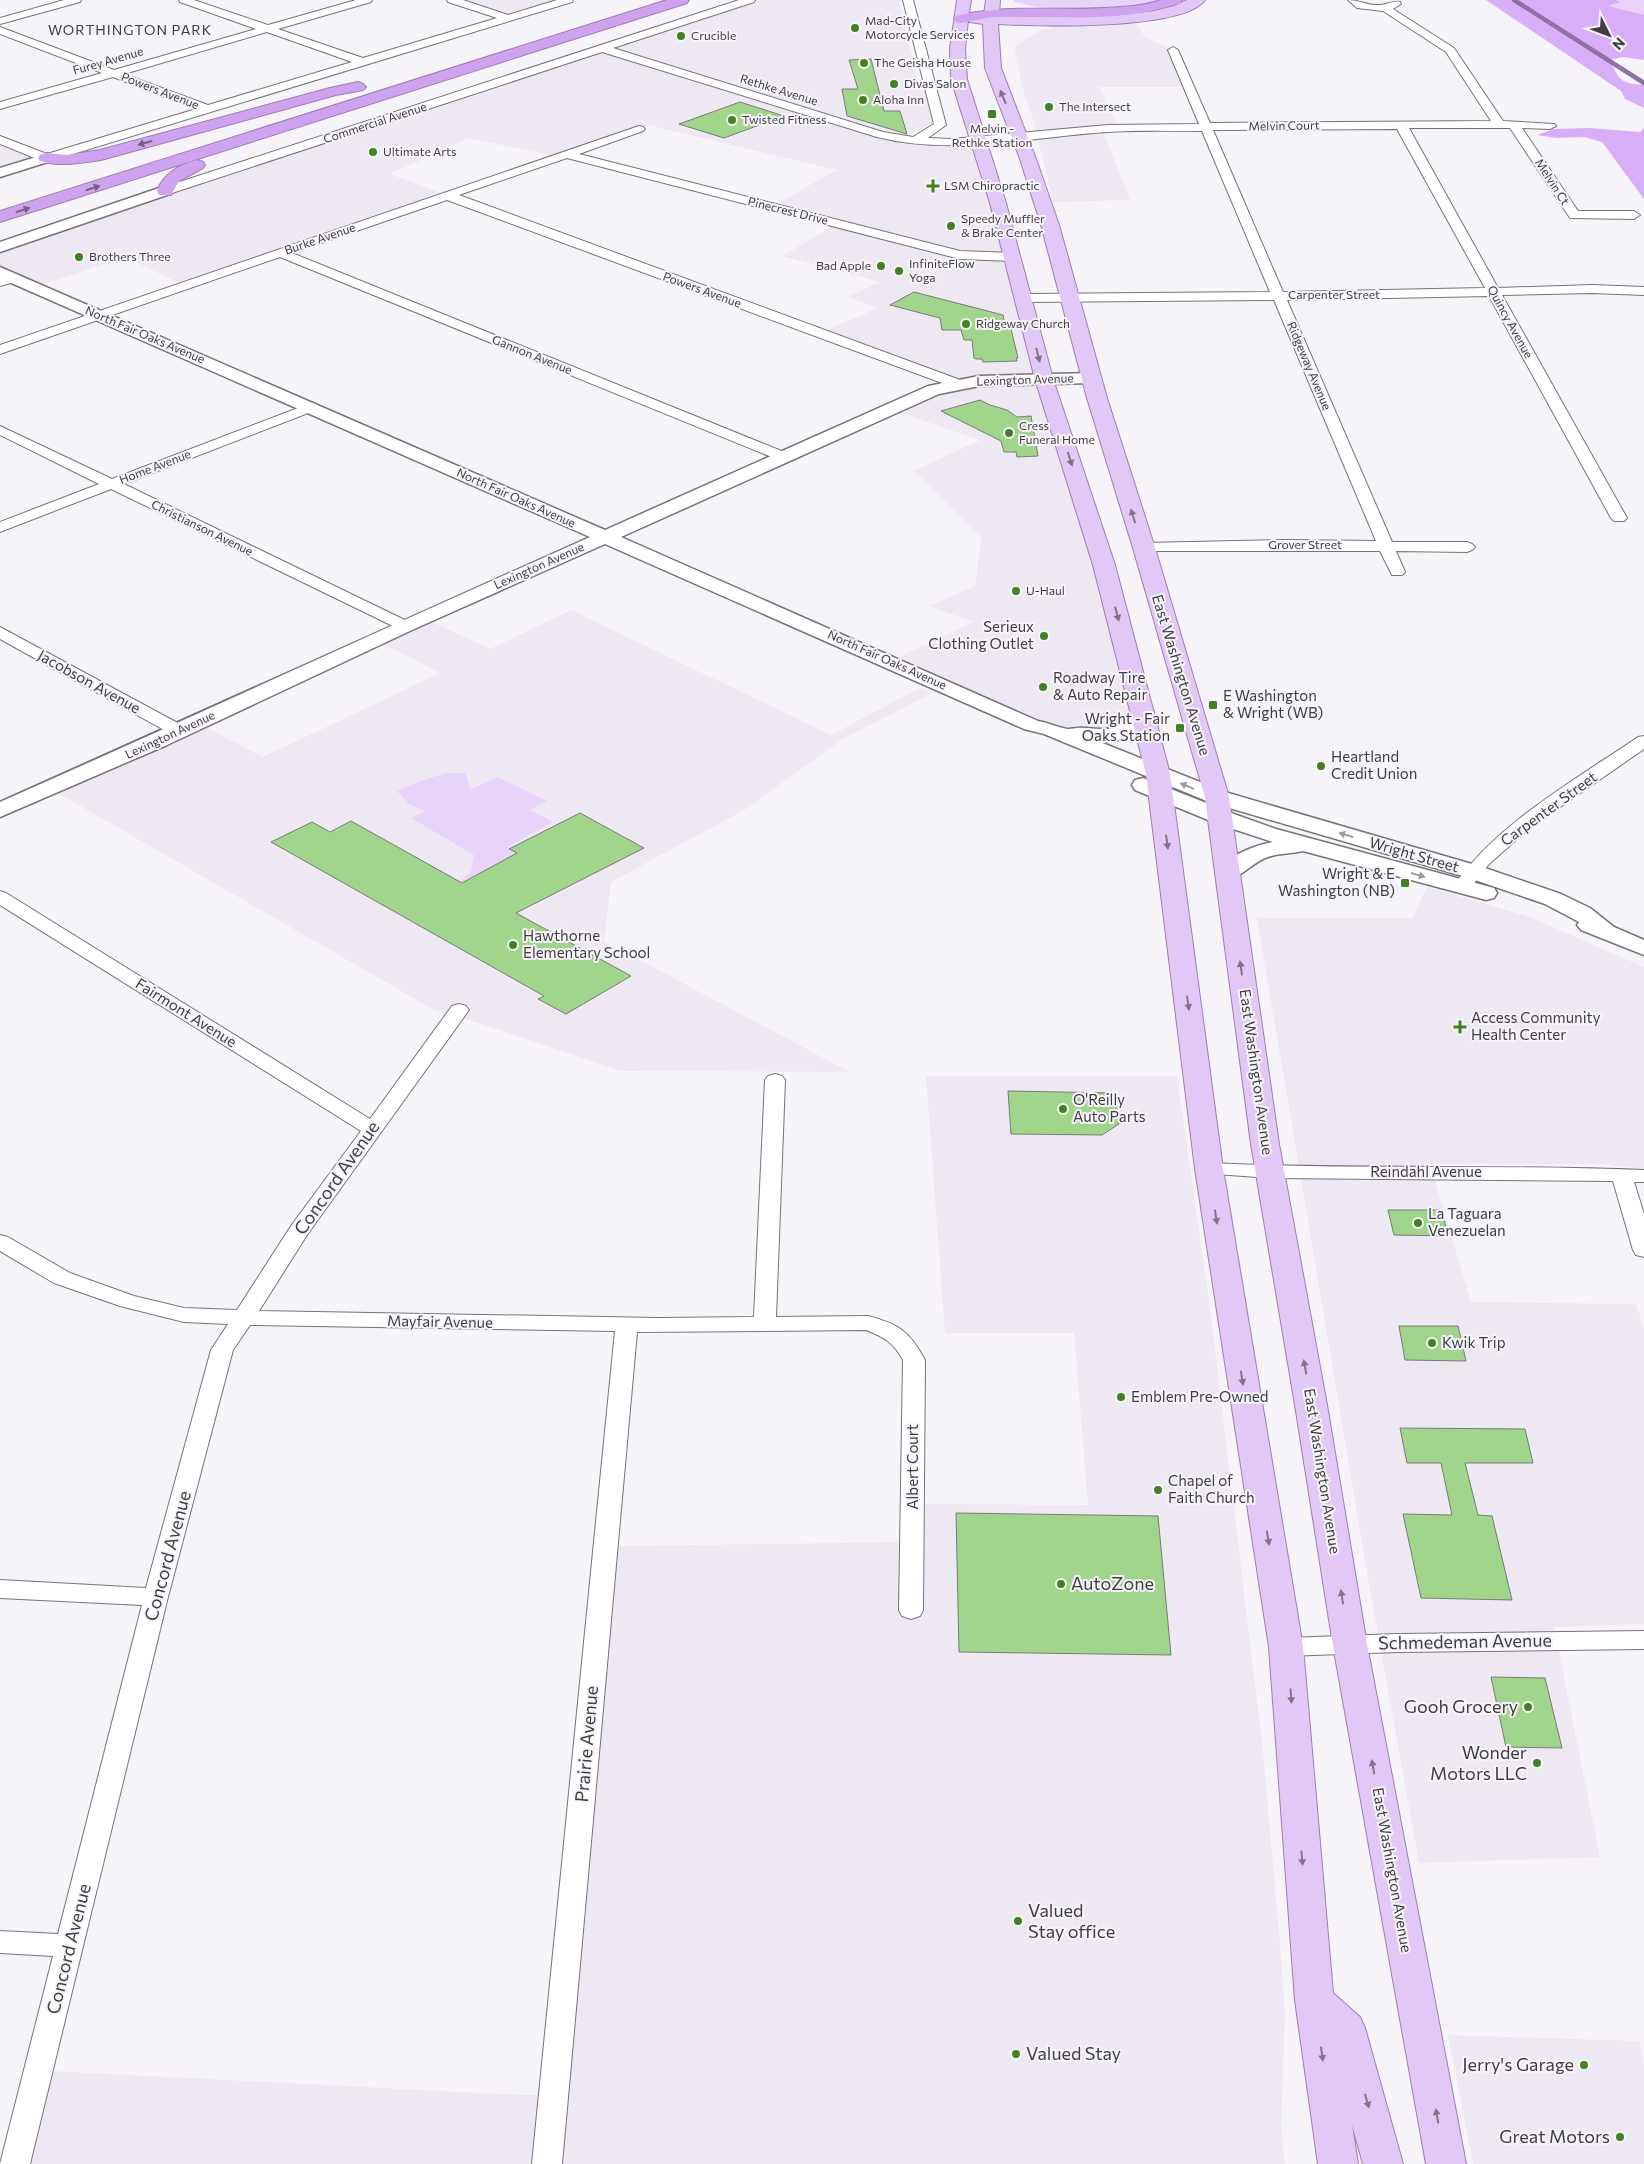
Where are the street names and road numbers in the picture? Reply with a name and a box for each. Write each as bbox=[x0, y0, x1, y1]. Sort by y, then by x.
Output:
street label: Furey Avenue bbox=[71, 43, 145, 77]
street label: Powers Avenue bbox=[119, 69, 201, 111]
street label: Rethke Avenue bbox=[739, 71, 820, 108]
street label: Commercial Avenue bbox=[321, 99, 428, 145]
street label: Melvin Court bbox=[1248, 117, 1320, 133]
street label: Melvin Ct bbox=[1533, 156, 1573, 207]
street label: Pinecrest Drive bbox=[747, 193, 830, 227]
street label: Burke Avenue bbox=[282, 219, 357, 257]
street label: Powers Avenue bbox=[661, 268, 743, 310]
street label: Quincy Avenue bbox=[1485, 283, 1537, 360]
street label: Carpenter Street bbox=[1288, 287, 1380, 301]
street label: North Fair Oaks Avenue bbox=[83, 303, 207, 366]
street label: Ridgeway Avenue bbox=[1285, 319, 1335, 412]
street label: Gannon Avenue bbox=[490, 332, 574, 377]
street label: Lexington Avenue bbox=[976, 370, 1074, 388]
street label: Home Avenue bbox=[117, 446, 192, 486]
street label: North Fair Oaks Avenue bbox=[455, 465, 578, 530]
street label: Christianson Avenue bbox=[149, 496, 256, 558]
street label: Grover Street bbox=[1268, 537, 1342, 551]
street label: Lexington Avenue bbox=[491, 539, 586, 591]
street label: East Washington Avenue bbox=[1149, 592, 1215, 757]
street label: North Fair Oaks Avenue bbox=[826, 627, 949, 692]
street label: Jacobson Avenue bbox=[35, 645, 144, 717]
street label: Lexington Avenue bbox=[123, 707, 217, 761]
street label: Carpenter Street bbox=[1497, 767, 1600, 849]
street label: Wright Street bbox=[1367, 833, 1461, 875]
street label: Fairmont Avenue bbox=[133, 974, 240, 1050]
street label: East Washington Avenue bbox=[1236, 988, 1278, 1156]
street label: Concord Avenue bbox=[289, 1116, 384, 1239]
street label: Reindahl Avenue bbox=[1370, 1162, 1482, 1180]
street label: Mayfair Avenue bbox=[387, 1311, 493, 1331]
street label: East Washington Avenue bbox=[1301, 1387, 1345, 1555]
street label: Albert Court bbox=[903, 1424, 921, 1510]
street label: Concord Avenue bbox=[139, 1488, 195, 1623]
street label: Schmedeman Avenue bbox=[1378, 1628, 1552, 1654]
street label: Prairie Avenue bbox=[570, 1685, 602, 1803]
street label: East Washington Avenue bbox=[1370, 1786, 1416, 1954]
street label: Concord Avenue bbox=[41, 1881, 95, 2016]

